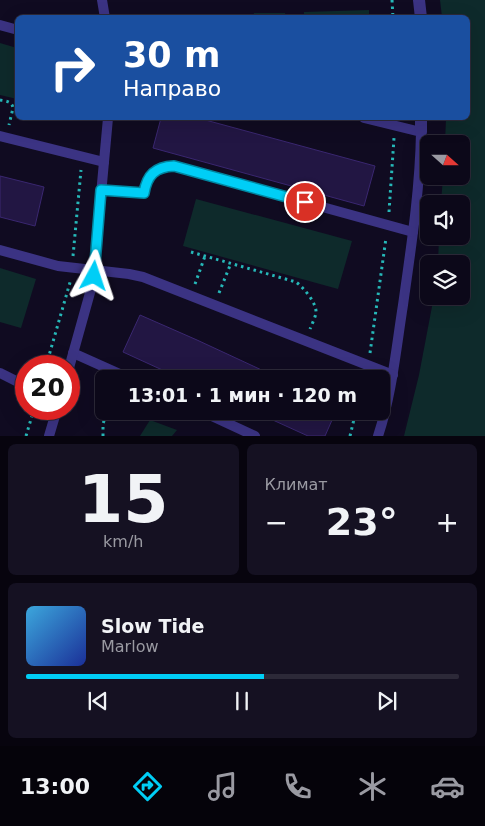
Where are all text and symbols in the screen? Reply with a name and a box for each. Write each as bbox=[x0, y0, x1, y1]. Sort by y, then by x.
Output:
icon: right bbox=[40, 35, 105, 100]
text: 30 m bbox=[123, 35, 220, 75]
text: Направо bbox=[123, 76, 221, 101]
north arrow bbox=[420, 135, 470, 185]
map controls bbox=[420, 135, 470, 305]
pin bbox=[284, 181, 326, 223]
icon: arrive bbox=[291, 188, 319, 216]
button: sound bbox=[420, 195, 470, 245]
position arrow bbox=[67, 249, 119, 301]
button: layers bbox=[420, 255, 470, 305]
speed limit sign: 20 bbox=[15, 355, 80, 420]
text: 13:01 · 1 мин · 120 m bbox=[128, 384, 357, 406]
text: 15 bbox=[78, 462, 168, 537]
text: Климат bbox=[265, 475, 328, 494]
text: 23° bbox=[326, 500, 398, 544]
text: − bbox=[265, 506, 288, 539]
text: + bbox=[436, 506, 459, 539]
text: km/h bbox=[103, 532, 143, 551]
text: Slow Tide bbox=[101, 615, 204, 637]
text: Marlow bbox=[101, 637, 159, 656]
icon: previous bbox=[84, 687, 112, 715]
icon: pause bbox=[228, 687, 256, 715]
icon: next bbox=[373, 687, 401, 715]
icon: directions bbox=[130, 769, 165, 804]
icon: music bbox=[205, 769, 240, 804]
icon: phone bbox=[280, 769, 315, 804]
icon: climate bbox=[355, 769, 390, 804]
icon: car bbox=[430, 769, 465, 804]
text: 13:00 bbox=[20, 774, 90, 799]

